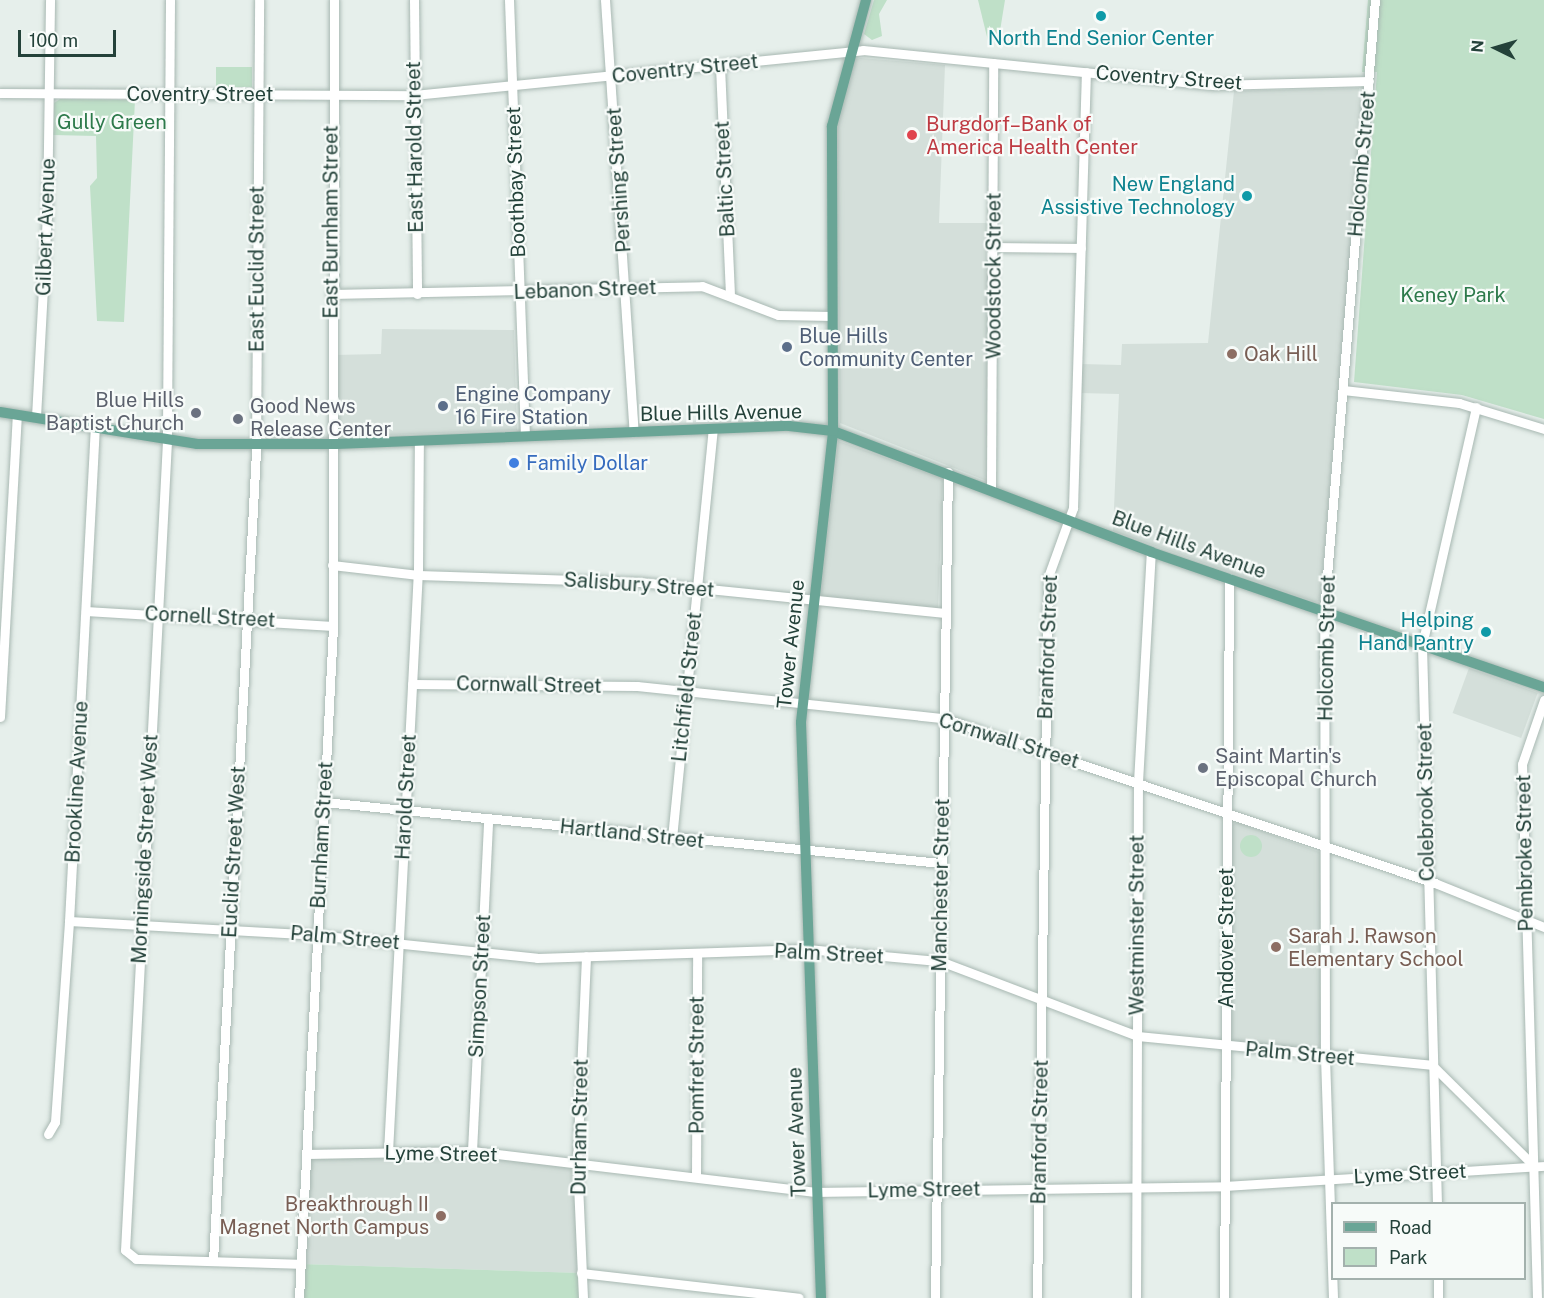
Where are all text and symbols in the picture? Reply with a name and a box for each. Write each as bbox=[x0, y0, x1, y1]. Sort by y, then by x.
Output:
marker: North End Senior Center bbox=[1094, 9, 1108, 23]
scale bar bbox=[21, 18, 118, 56]
north arrow bbox=[1466, 18, 1526, 78]
place label: North End Senior Center bbox=[988, 26, 1214, 50]
text: 100 m bbox=[29, 30, 78, 51]
text: N bbox=[1468, 39, 1488, 53]
street label: Coventry Street bbox=[611, 49, 759, 89]
street label: East Harold Street bbox=[402, 61, 428, 233]
street label: Coventry Street bbox=[1095, 61, 1243, 95]
street label: Coventry Street bbox=[126, 82, 274, 106]
street label: Holcomb Street bbox=[1344, 90, 1380, 238]
street label: Boothbay Street bbox=[501, 106, 531, 258]
street label: Pershing Street bbox=[602, 107, 636, 253]
park label: Gully Green bbox=[57, 110, 167, 134]
place label: Burgdorf–Bank of America Health Center bbox=[926, 112, 1138, 159]
street label: Baltic Street bbox=[710, 120, 740, 238]
street label: East Burnham Street bbox=[319, 125, 343, 319]
marker: Burgdorf–Bank of America Health Center bbox=[903, 126, 921, 144]
street label: Gilbert Avenue bbox=[32, 158, 60, 296]
place label: New England Assistive Technology bbox=[1040, 172, 1235, 219]
street label: East Euclid Street bbox=[245, 186, 269, 352]
marker: New England Assistive Technology bbox=[1240, 189, 1254, 203]
street label: Woodstock Street bbox=[982, 193, 1006, 359]
street label: Lebanon Street bbox=[513, 276, 657, 304]
park label: Keney Park bbox=[1400, 283, 1506, 307]
place label: Blue Hills Community Center bbox=[799, 324, 973, 371]
marker: Blue Hills Community Center bbox=[780, 340, 794, 354]
place label: Oak Hill bbox=[1244, 342, 1318, 366]
marker: Oak Hill bbox=[1225, 347, 1239, 361]
place label: Engine Company 16 Fire Station bbox=[455, 382, 611, 429]
place label: Blue Hills Baptist Church bbox=[46, 389, 184, 436]
place label: Good News Release Center bbox=[250, 395, 391, 442]
marker: Engine Company 16 Fire Station bbox=[436, 399, 450, 413]
street label: Blue Hills Avenue bbox=[640, 400, 802, 426]
marker: Blue Hills Baptist Church bbox=[189, 406, 203, 420]
marker: Good News Release Center bbox=[231, 412, 245, 426]
place label: Family Dollar bbox=[526, 451, 648, 475]
marker: Family Dollar bbox=[507, 456, 521, 470]
street label: Blue Hills Avenue bbox=[1109, 506, 1269, 584]
street label: Salisbury Street bbox=[563, 568, 715, 602]
street label: Branford Street bbox=[1033, 574, 1063, 720]
street label: Holcomb Street bbox=[1314, 574, 1340, 722]
street label: Tower Avenue bbox=[772, 578, 810, 710]
street label: Cornell Street bbox=[144, 602, 276, 632]
place label: Helping Hand Pantry bbox=[1358, 608, 1474, 655]
street label: Litchfield Street bbox=[667, 611, 707, 763]
marker: Helping Hand Pantry bbox=[1479, 625, 1493, 639]
street label: Cornwall Street bbox=[456, 672, 602, 698]
street label: Brookline Avenue bbox=[61, 700, 93, 864]
street label: Cornwall Street bbox=[936, 708, 1082, 774]
street label: Colebrook Street bbox=[1413, 722, 1439, 882]
street label: Morningside Street West bbox=[127, 733, 163, 965]
street label: Harold Street bbox=[391, 733, 421, 861]
place label: Saint Martin's Episcopal Church bbox=[1215, 744, 1377, 791]
street label: Burnham Street bbox=[306, 761, 338, 909]
marker: Saint Martin's Episcopal Church bbox=[1196, 761, 1210, 775]
street label: Euclid Street West bbox=[217, 765, 251, 939]
street label: Pembroke Street bbox=[1512, 774, 1538, 932]
street label: Manchester Street bbox=[927, 798, 955, 972]
street label: Hartland Street bbox=[558, 814, 706, 854]
street label: Westminster Street bbox=[1125, 835, 1149, 1015]
street label: Andover Street bbox=[1214, 867, 1238, 1009]
street label: Simpson Street bbox=[464, 914, 496, 1058]
street label: Palm Street bbox=[289, 921, 401, 955]
place label: Sarah J. Rawson Elementary School bbox=[1288, 924, 1464, 971]
street label: Palm Street bbox=[773, 939, 885, 969]
marker: Sarah J. Rawson Elementary School bbox=[1269, 940, 1283, 954]
street label: Pomfret Street bbox=[685, 996, 709, 1134]
street label: Palm Street bbox=[1244, 1037, 1356, 1071]
street label: Durham Street bbox=[567, 1059, 593, 1195]
street label: Branford Street bbox=[1027, 1059, 1053, 1205]
street label: Tower Avenue bbox=[783, 1067, 811, 1197]
street label: Lyme Street bbox=[384, 1141, 498, 1167]
street label: Lyme Street bbox=[1353, 1159, 1467, 1189]
street label: Lyme Street bbox=[867, 1177, 981, 1203]
place label: Breakthrough II Magnet North Campus bbox=[219, 1192, 429, 1239]
legend bbox=[1331, 1202, 1526, 1280]
marker: Breakthrough II Magnet North Campus bbox=[434, 1209, 448, 1223]
text: Road bbox=[1389, 1217, 1432, 1238]
text: Park bbox=[1389, 1247, 1427, 1268]

